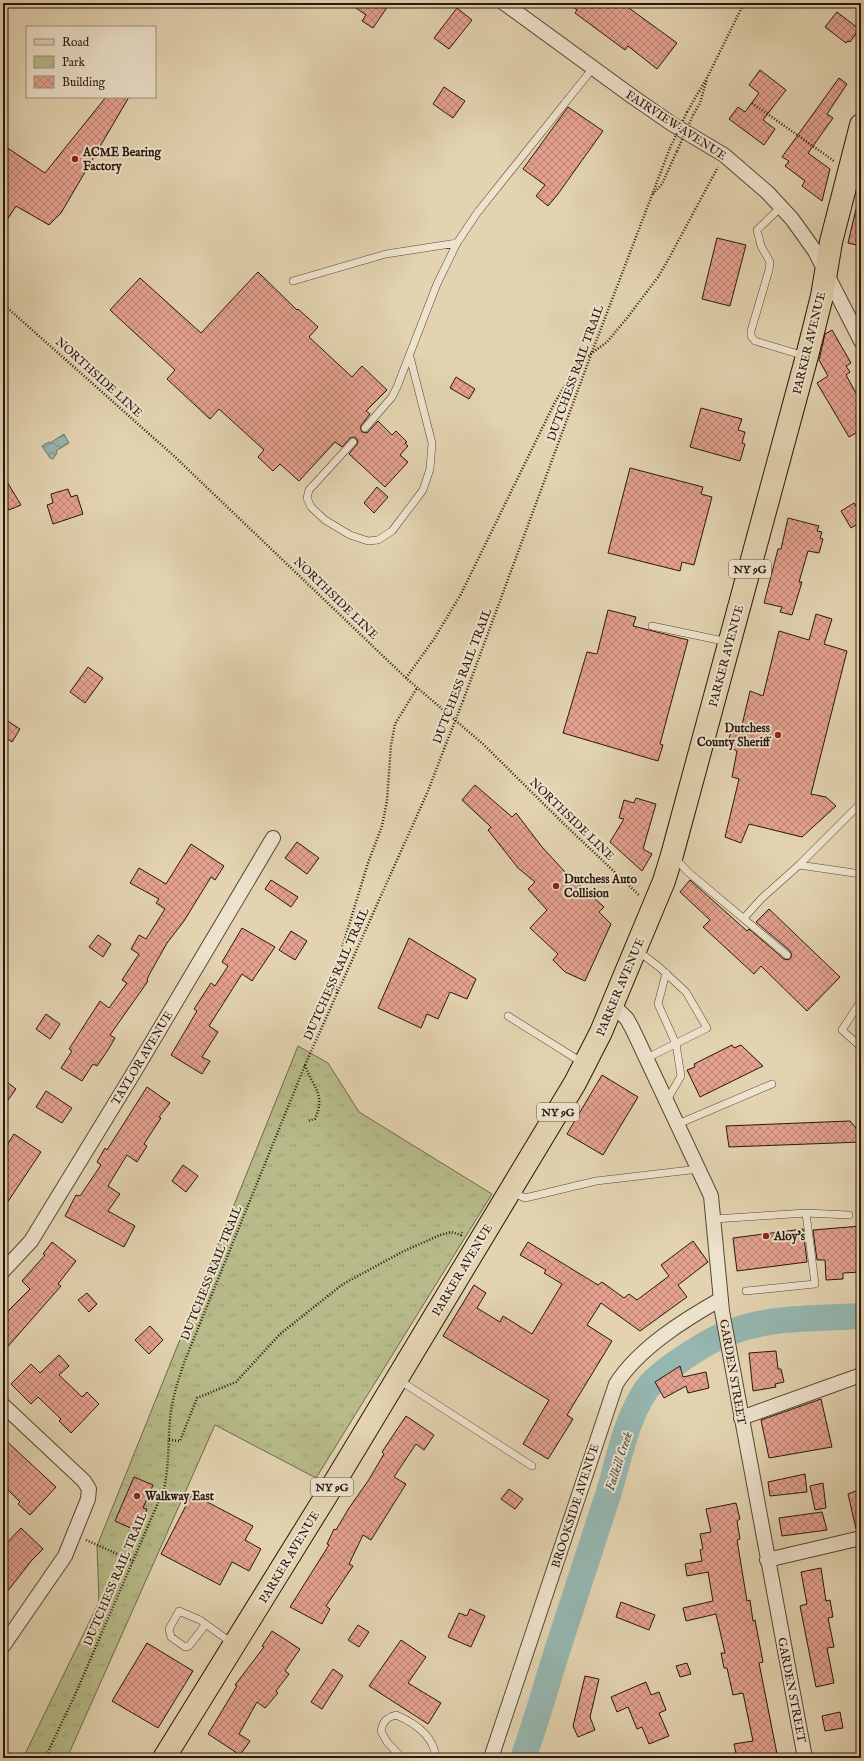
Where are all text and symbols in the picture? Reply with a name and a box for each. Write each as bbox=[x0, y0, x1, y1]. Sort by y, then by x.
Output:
legend bbox=[26, 26, 156, 98]
text: Road bbox=[62, 35, 90, 50]
text: Park bbox=[62, 55, 85, 70]
text: Building bbox=[62, 75, 106, 90]
street label: FAIRVIEW AVENUE bbox=[623, 87, 729, 164]
place label: ACME Bearing Factory bbox=[82, 145, 161, 175]
marker: ACME Bearing Factory bbox=[70, 154, 80, 164]
street label: PARKER AVENUE bbox=[789, 290, 829, 396]
street label: DUTCHESS RAIL TRAIL bbox=[544, 303, 607, 443]
street label: NORTHSIDE LINE bbox=[52, 334, 145, 420]
street label: NORTHSIDE LINE bbox=[290, 554, 381, 643]
road number: NY 9G bbox=[729, 560, 771, 578]
street label: PARKER AVENUE bbox=[706, 603, 747, 709]
street label: DUTCHESS RAIL TRAIL bbox=[430, 606, 495, 746]
place label: Dutchess County Sheriff bbox=[697, 721, 772, 751]
marker: Dutchess County Sheriff bbox=[773, 730, 783, 740]
street label: NORTHSIDE LINE bbox=[526, 775, 617, 864]
place label: Dutchess Auto Collision bbox=[564, 872, 637, 901]
marker: Dutchess Auto Collision bbox=[551, 881, 561, 891]
street label: DUTCHESS RAIL TRAIL bbox=[300, 905, 373, 1043]
street label: PARKER AVENUE bbox=[593, 936, 648, 1038]
street label: TAYLOR AVENUE bbox=[108, 1008, 177, 1108]
road number: NY 9G bbox=[537, 1103, 579, 1121]
street label: DUTCHESS RAIL TRAIL bbox=[178, 1203, 246, 1343]
street label: PARKER AVENUE bbox=[429, 1221, 496, 1319]
place label: Aloy's bbox=[773, 1229, 806, 1245]
marker: Aloy's bbox=[761, 1231, 771, 1241]
street label: GARDEN STREET bbox=[716, 1318, 749, 1426]
water label: Fallkill Creek bbox=[602, 1429, 637, 1493]
street label: BROOKSIDE AVENUE bbox=[548, 1442, 603, 1570]
road number: NY 9G bbox=[311, 1478, 353, 1496]
place label: Walkway East bbox=[144, 1489, 215, 1505]
marker: Walkway East bbox=[132, 1491, 142, 1501]
street label: PARKER AVENUE bbox=[256, 1508, 323, 1606]
street label: DUTCHESS RAIL TRAIL bbox=[80, 1510, 151, 1648]
street label: GARDEN STREET bbox=[774, 1636, 809, 1744]

